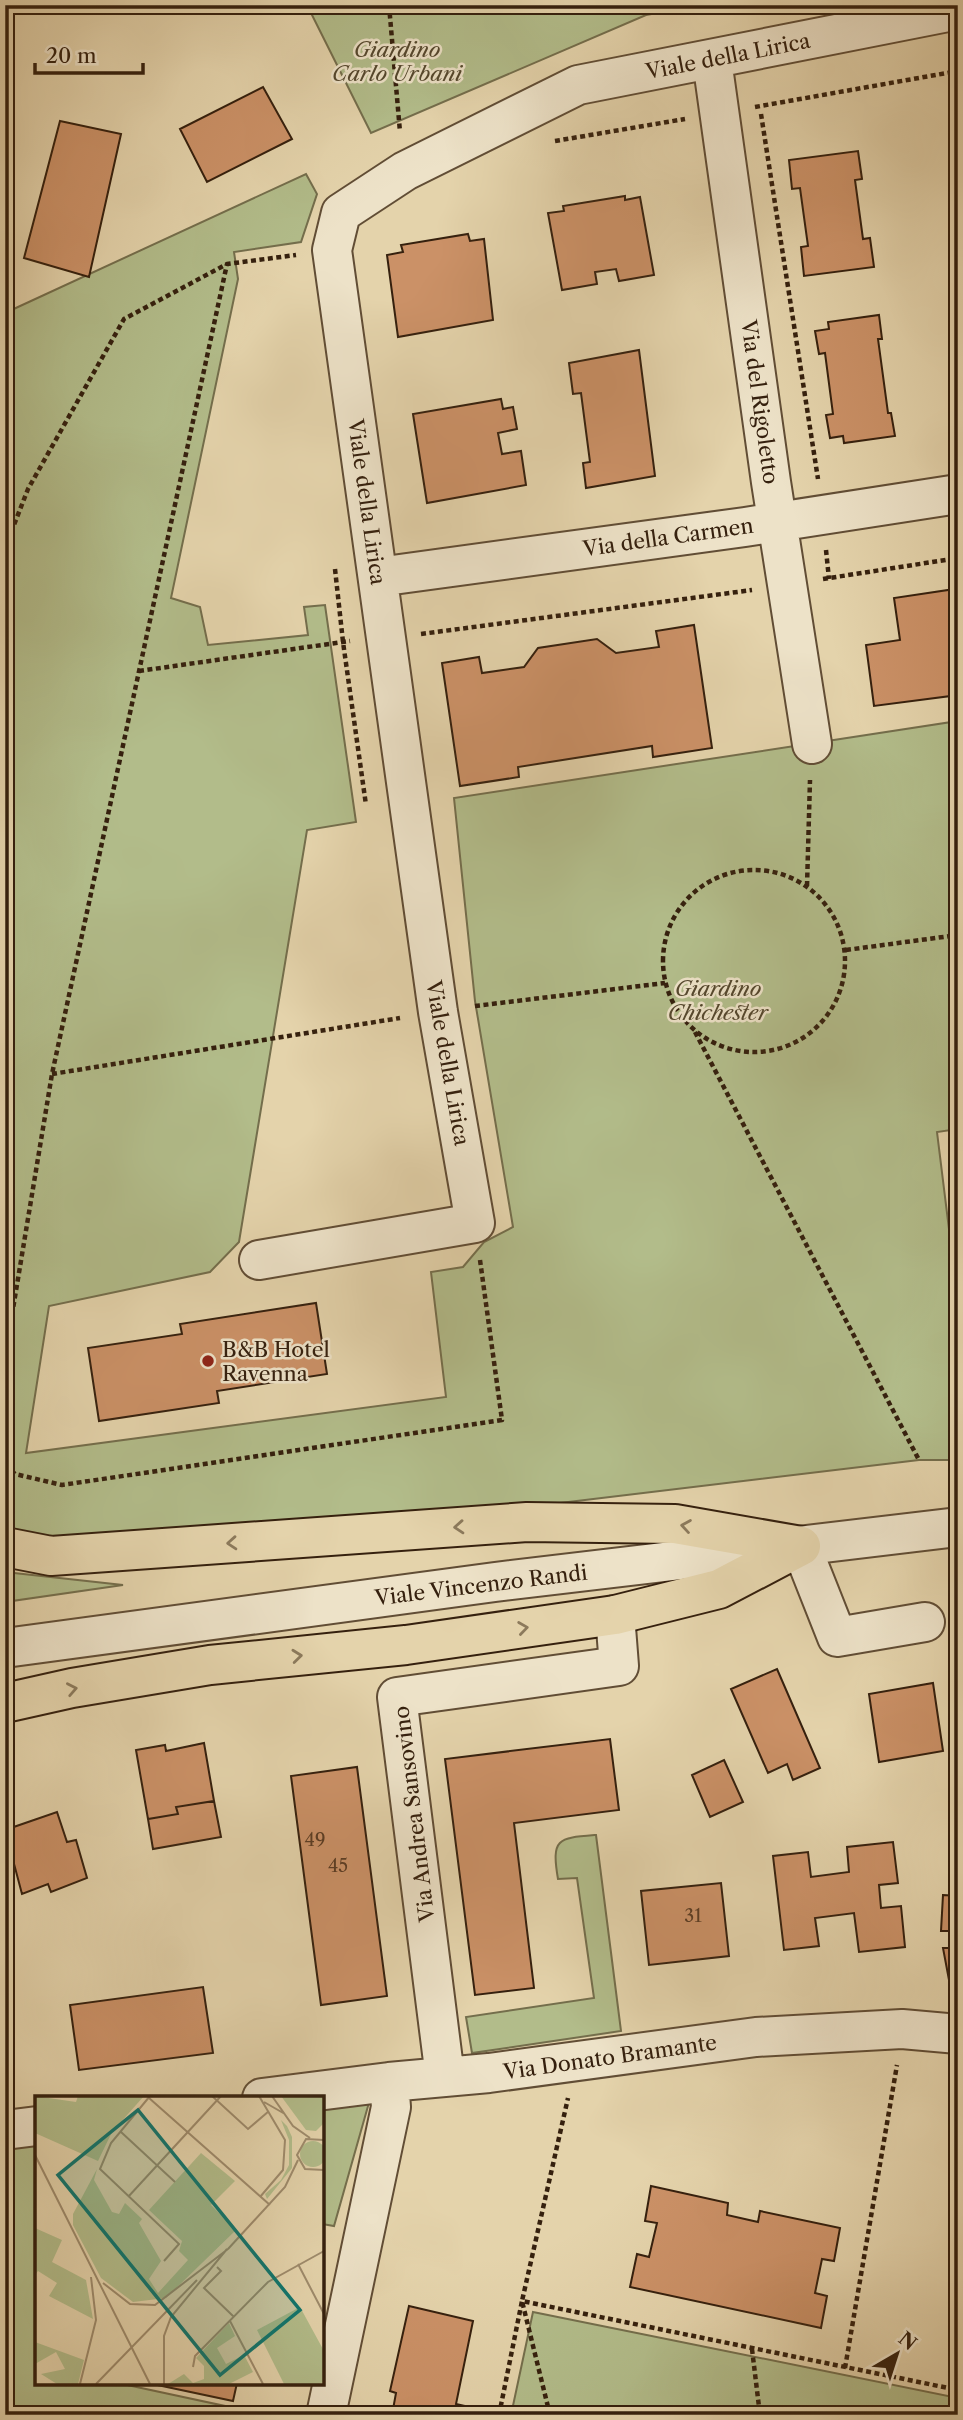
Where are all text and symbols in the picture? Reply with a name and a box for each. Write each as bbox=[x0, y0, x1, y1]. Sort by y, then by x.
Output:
street label: Viale della Lirica bbox=[643, 28, 813, 84]
scale bar bbox=[35, 32, 144, 76]
park label: Giardino Carlo Urbani bbox=[332, 37, 463, 86]
text: 20 m bbox=[46, 43, 97, 68]
street label: Via del Rigoletto bbox=[736, 317, 784, 486]
street label: Viale della Lirica bbox=[343, 417, 391, 587]
street label: Via della Carmen bbox=[580, 513, 755, 561]
park label: Giardino Chichester bbox=[668, 976, 769, 1025]
street label: Viale della Lirica bbox=[421, 978, 475, 1148]
place label: B&B Hotel Ravenna bbox=[222, 1337, 330, 1386]
marker: B&B Hotel Ravenna bbox=[200, 1353, 216, 1369]
one-way arrow bbox=[453, 1519, 464, 1534]
one-way arrow bbox=[680, 1519, 692, 1534]
one-way arrow bbox=[226, 1535, 237, 1550]
street label: Viale Vincenzo Randi bbox=[372, 1560, 589, 1611]
one-way arrow bbox=[517, 1621, 529, 1636]
one-way arrow bbox=[292, 1649, 303, 1664]
one-way arrow bbox=[66, 1682, 78, 1697]
street label: Via Andrea Sansovino bbox=[388, 1705, 440, 1924]
house number: 49 bbox=[305, 1829, 325, 1851]
house number: 45 bbox=[328, 1855, 348, 1877]
house number: 31 bbox=[684, 1905, 702, 1927]
street label: Via Donato Bramante bbox=[501, 2030, 718, 2085]
inset map bbox=[35, 2096, 324, 2385]
north arrow bbox=[862, 2318, 932, 2388]
text: N bbox=[894, 2327, 921, 2355]

